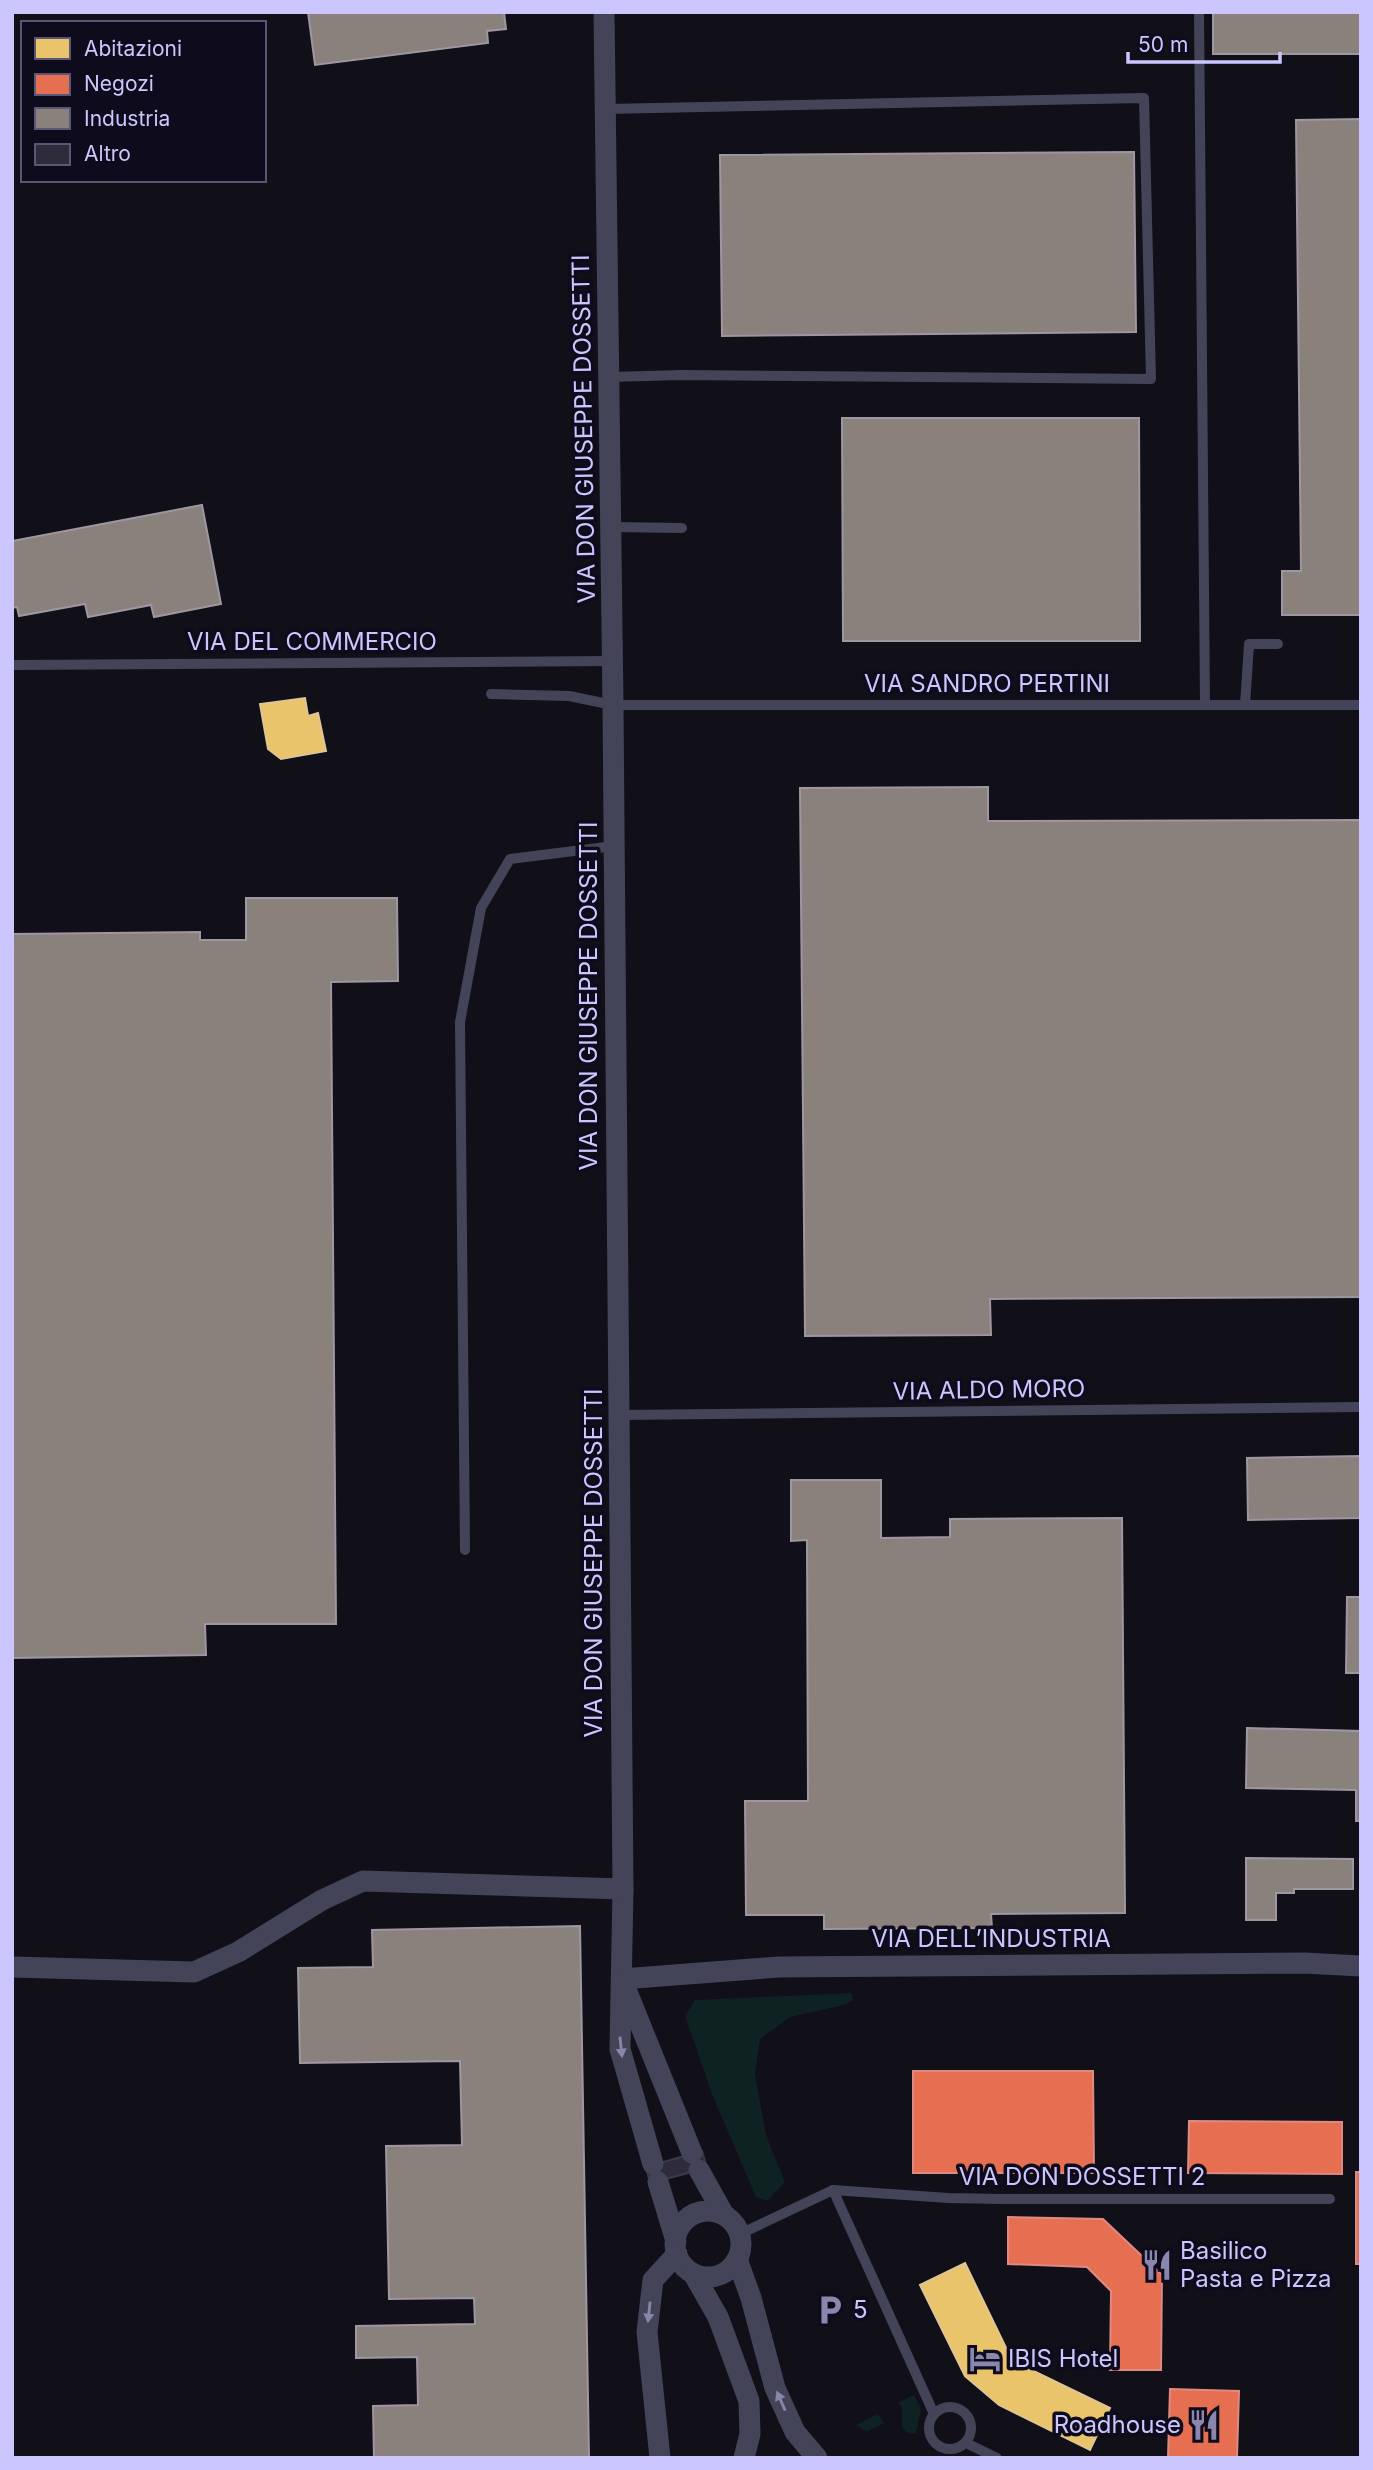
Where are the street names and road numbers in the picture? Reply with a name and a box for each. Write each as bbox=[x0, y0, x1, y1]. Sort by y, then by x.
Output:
street label: VIA DON GIUSEPPE DOSSETTI bbox=[566, 254, 601, 604]
street label: VIA DEL COMMERCIO bbox=[187, 627, 437, 656]
street label: VIA SANDRO PERTINI bbox=[864, 669, 1110, 698]
street label: VIA DON GIUSEPPE DOSSETTI bbox=[574, 821, 603, 1171]
street label: VIA ALDO MORO bbox=[892, 1373, 1086, 1406]
street label: VIA DON GIUSEPPE DOSSETTI bbox=[579, 1388, 608, 1738]
street label: VIA DELL’INDUSTRIA bbox=[871, 1924, 1111, 1953]
street label: VIA DON DOSSETTI 2 bbox=[959, 2162, 1205, 2191]

